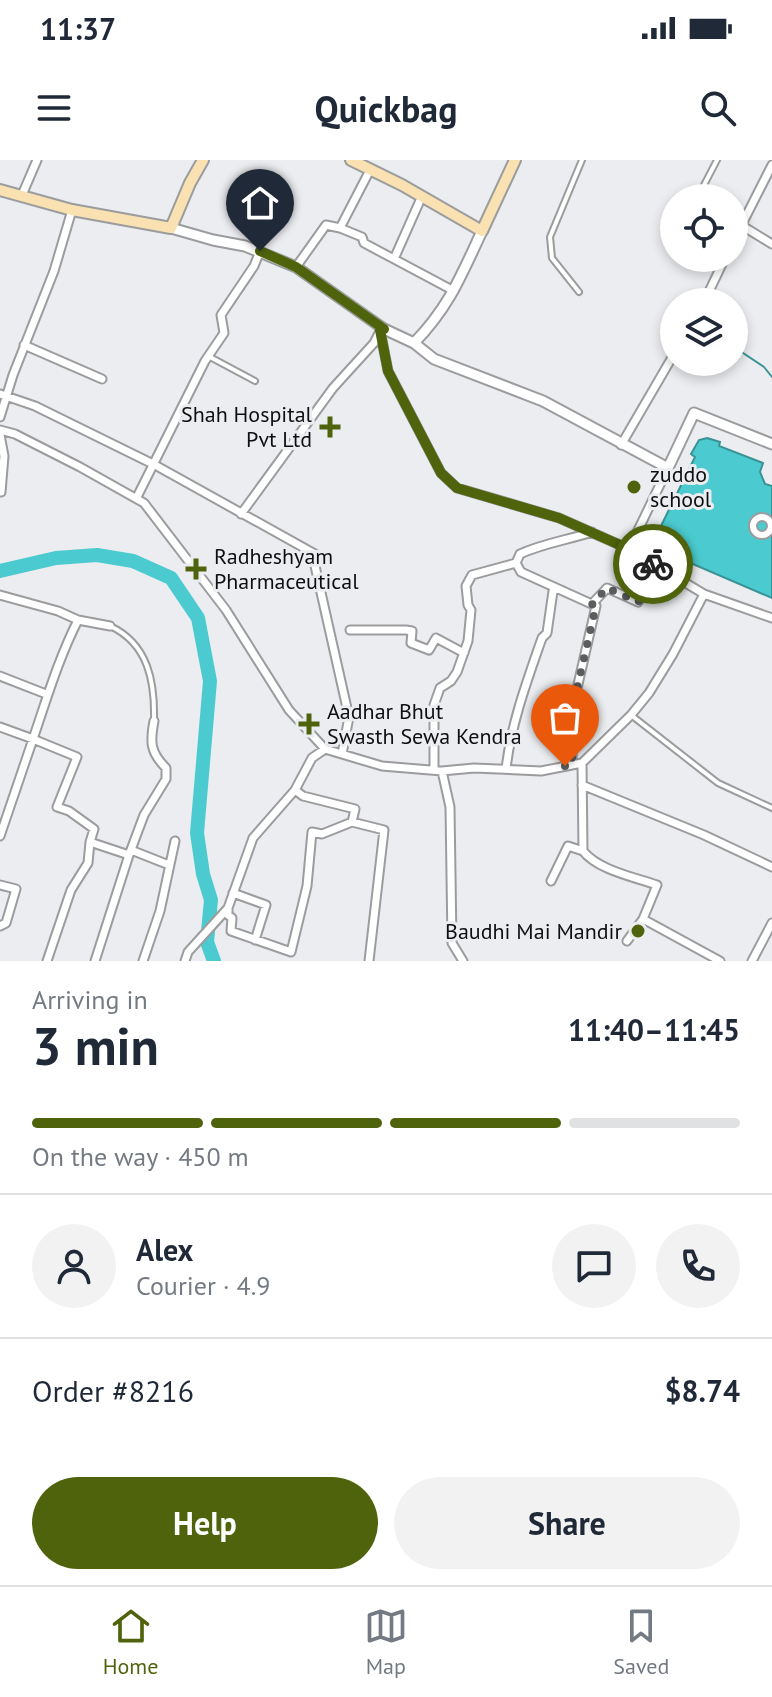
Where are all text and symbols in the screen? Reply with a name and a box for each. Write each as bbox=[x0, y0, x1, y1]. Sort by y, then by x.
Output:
text: 11:37 bbox=[40, 9, 116, 48]
text: Quickbag bbox=[315, 85, 457, 132]
icon: menu bbox=[32, 86, 76, 130]
icon: search bbox=[696, 86, 740, 130]
pin bbox=[226, 169, 294, 251]
icon: home bbox=[238, 181, 282, 225]
map controls bbox=[660, 184, 748, 376]
button: locate bbox=[660, 184, 748, 272]
button: layers bbox=[660, 288, 748, 376]
place label: Shah Hospital Pvt Ltd bbox=[181, 400, 313, 453]
marker: Shah Hospital Pvt Ltd bbox=[319, 416, 341, 438]
place label: zuddo school bbox=[650, 460, 712, 513]
marker: zuddo school bbox=[625, 478, 643, 496]
courier bbox=[613, 524, 693, 604]
place label: Radheshyam Pharmaceutical bbox=[214, 542, 359, 595]
icon: bike bbox=[631, 542, 675, 586]
marker: Radheshyam Pharmaceutical bbox=[185, 558, 207, 580]
pin bbox=[531, 684, 599, 766]
icon: bag bbox=[543, 696, 587, 740]
place label: Aadhar Bhut Swasth Sewa Kendra bbox=[327, 697, 522, 750]
marker: Aadhar Bhut Swasth Sewa Kendra bbox=[298, 713, 320, 735]
place label: Baudhi Mai Mandir bbox=[445, 917, 623, 945]
marker: Baudhi Mai Mandir bbox=[629, 922, 647, 940]
text: Arriving in bbox=[32, 983, 148, 1016]
text: 11:40–11:45 bbox=[568, 1010, 740, 1049]
text: 3 min bbox=[32, 1012, 159, 1079]
text: On the way · 450 m bbox=[32, 1140, 249, 1173]
button: person bbox=[32, 1224, 116, 1308]
button: chat bbox=[552, 1224, 636, 1308]
button: phone bbox=[656, 1224, 740, 1308]
text: Alex bbox=[136, 1230, 193, 1269]
text: Courier · 4.9 bbox=[136, 1269, 270, 1302]
text: Order #8216 bbox=[32, 1371, 194, 1410]
text: $8.74 bbox=[665, 1371, 740, 1410]
button: Help bbox=[32, 1477, 378, 1569]
button: Share bbox=[394, 1477, 740, 1569]
tab: Home bbox=[103, 1604, 158, 1680]
tab: Map bbox=[364, 1604, 408, 1680]
tab: Saved bbox=[613, 1604, 669, 1680]

